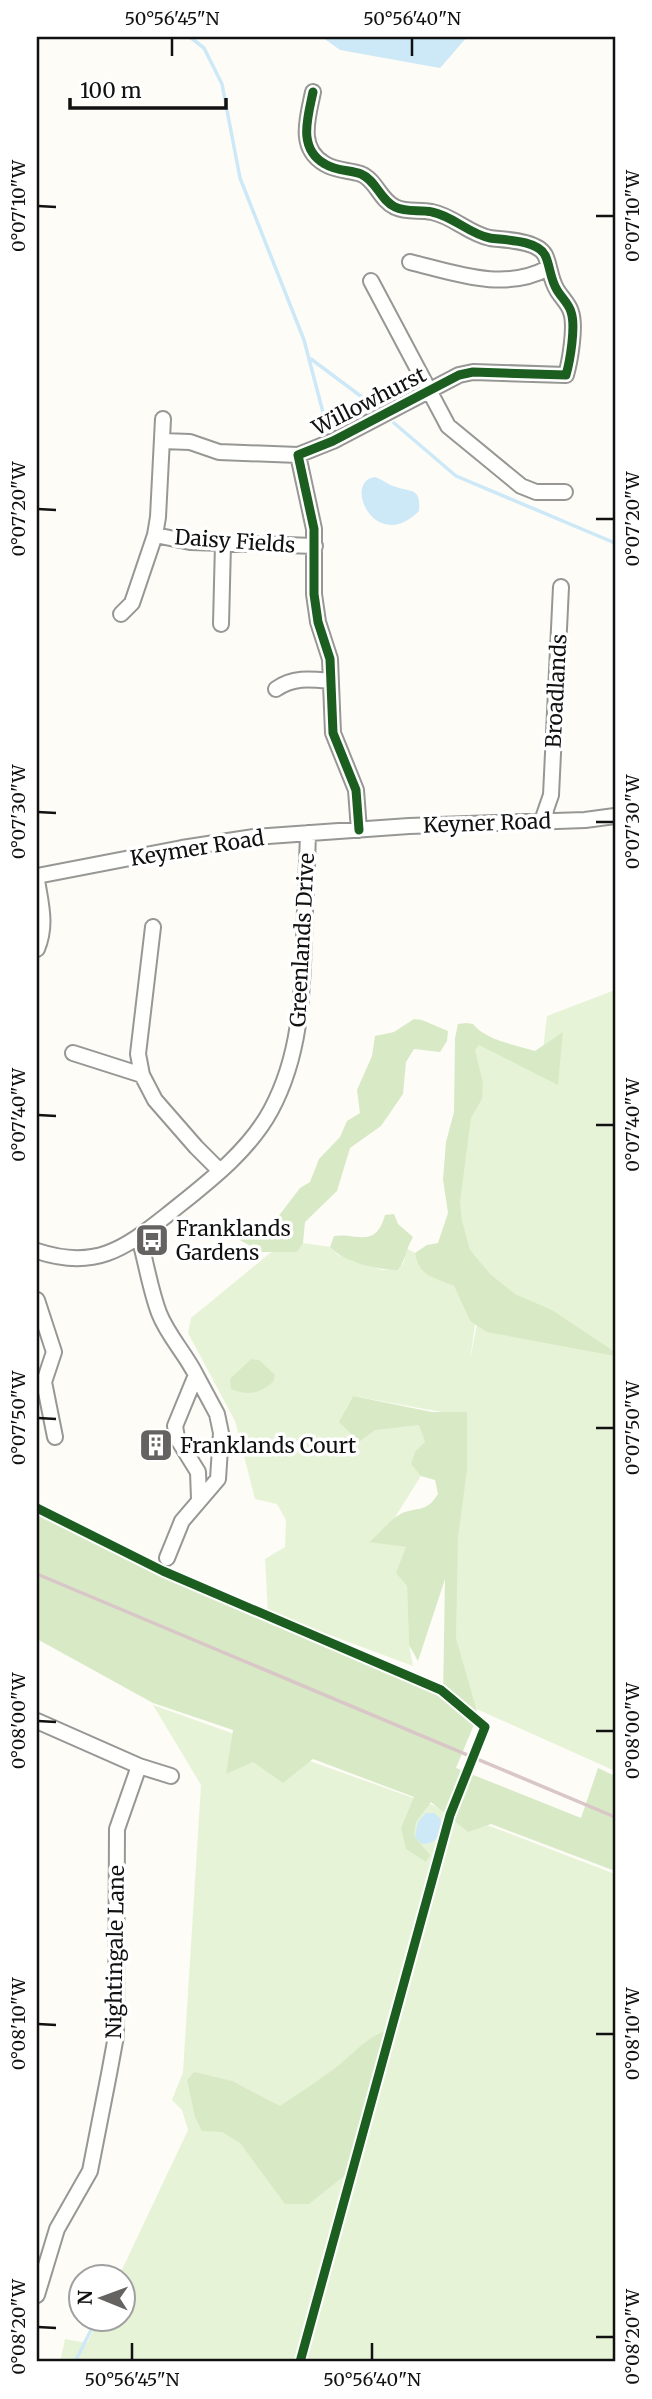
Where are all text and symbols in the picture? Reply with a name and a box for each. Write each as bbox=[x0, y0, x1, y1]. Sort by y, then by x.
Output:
text: 50°56'45"N bbox=[125, 7, 220, 30]
text: 50°56'40"N bbox=[363, 7, 461, 30]
scale bar bbox=[70, 66, 226, 110]
text: 100 m bbox=[80, 77, 142, 104]
text: 0°07'10"W bbox=[7, 159, 30, 252]
text: 0°07'10"W bbox=[621, 169, 644, 262]
street label: Willowhurst bbox=[307, 361, 431, 442]
text: 0°07'20"W bbox=[7, 460, 30, 556]
text: 0°07'20"W bbox=[621, 470, 644, 566]
street label: Daisy Fields bbox=[174, 523, 296, 559]
street label: Broadlands bbox=[540, 633, 572, 749]
text: 0°07'30"W bbox=[7, 764, 30, 859]
text: 0°07'30"W bbox=[621, 774, 644, 869]
street label: Keyner Road bbox=[422, 807, 552, 839]
street label: Keymer Road bbox=[128, 824, 266, 872]
street label: Greenlands Drive bbox=[284, 852, 320, 1028]
text: 0°07'40"W bbox=[7, 1067, 30, 1162]
text: 0°07'40"W bbox=[621, 1077, 644, 1172]
place label: Franklands Gardens bbox=[176, 1215, 291, 1266]
bus stop icon: Franklands Gardens bbox=[133, 1221, 171, 1259]
text: 0°07'50"W bbox=[7, 1370, 30, 1465]
text: 0°07'50"W bbox=[621, 1380, 644, 1475]
building icon: Franklands Court bbox=[137, 1426, 175, 1464]
place label: Franklands Court bbox=[180, 1432, 356, 1459]
text: 0°08'00"W bbox=[7, 1672, 30, 1769]
text: 0°08'00"W bbox=[621, 1682, 644, 1779]
street label: Nightingale Lane bbox=[100, 1865, 130, 2039]
text: 0°08'10"W bbox=[7, 1977, 30, 2070]
text: 0°08'10"W bbox=[621, 1987, 644, 2080]
north arrow bbox=[66, 2262, 136, 2332]
text: 0°08'20"W bbox=[7, 2278, 30, 2375]
text: 0°08'20"W bbox=[621, 2288, 644, 2385]
text: N bbox=[73, 2290, 97, 2305]
text: 50°56'45"N bbox=[85, 2368, 180, 2391]
text: 50°56'40"N bbox=[323, 2368, 421, 2391]

